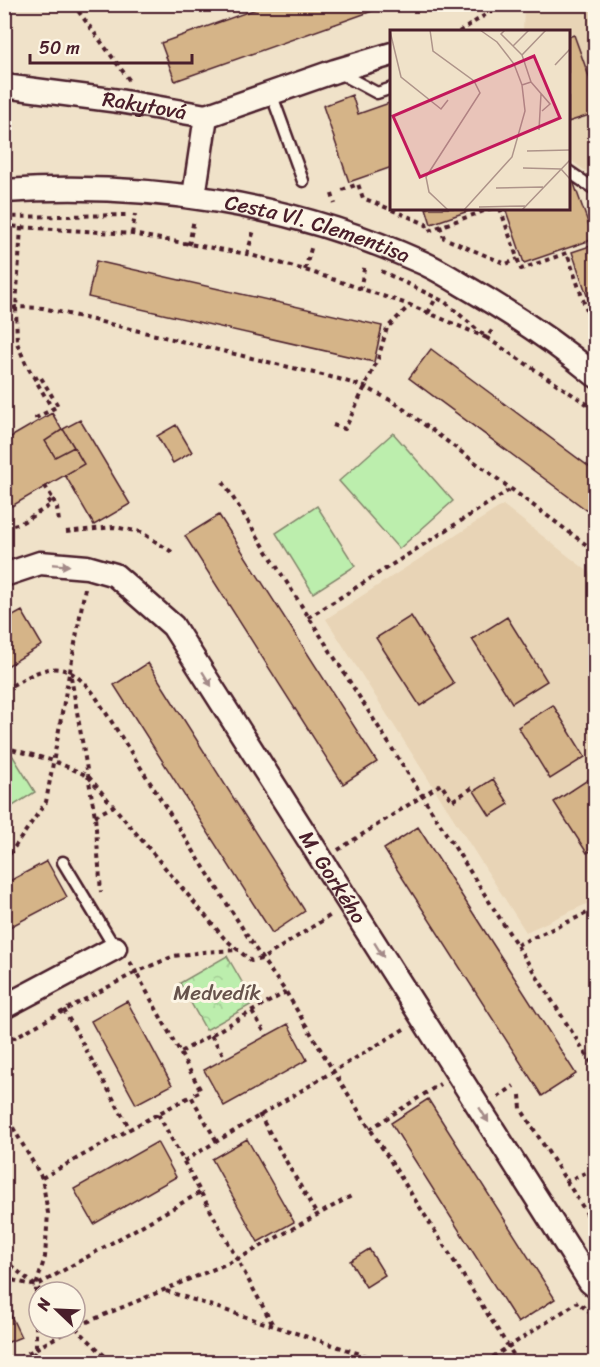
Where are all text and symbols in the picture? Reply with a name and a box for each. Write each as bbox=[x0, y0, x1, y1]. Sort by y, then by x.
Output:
scale bar bbox=[30, 27, 192, 65]
inset map bbox=[390, 30, 570, 210]
text: 50 m bbox=[39, 32, 80, 64]
street label: Rakytová bbox=[100, 80, 190, 131]
street label: Cesta Vl. Clementisa bbox=[222, 183, 417, 274]
one-way arrow bbox=[52, 560, 71, 570]
one-way arrow bbox=[202, 671, 213, 687]
street label: M. Gorkého bbox=[288, 823, 377, 932]
one-way arrow bbox=[374, 942, 385, 958]
park label: Medvedík bbox=[173, 974, 262, 1012]
one-way arrow bbox=[478, 1106, 489, 1123]
north arrow bbox=[27, 1280, 87, 1340]
text: N bbox=[28, 1293, 60, 1316]

